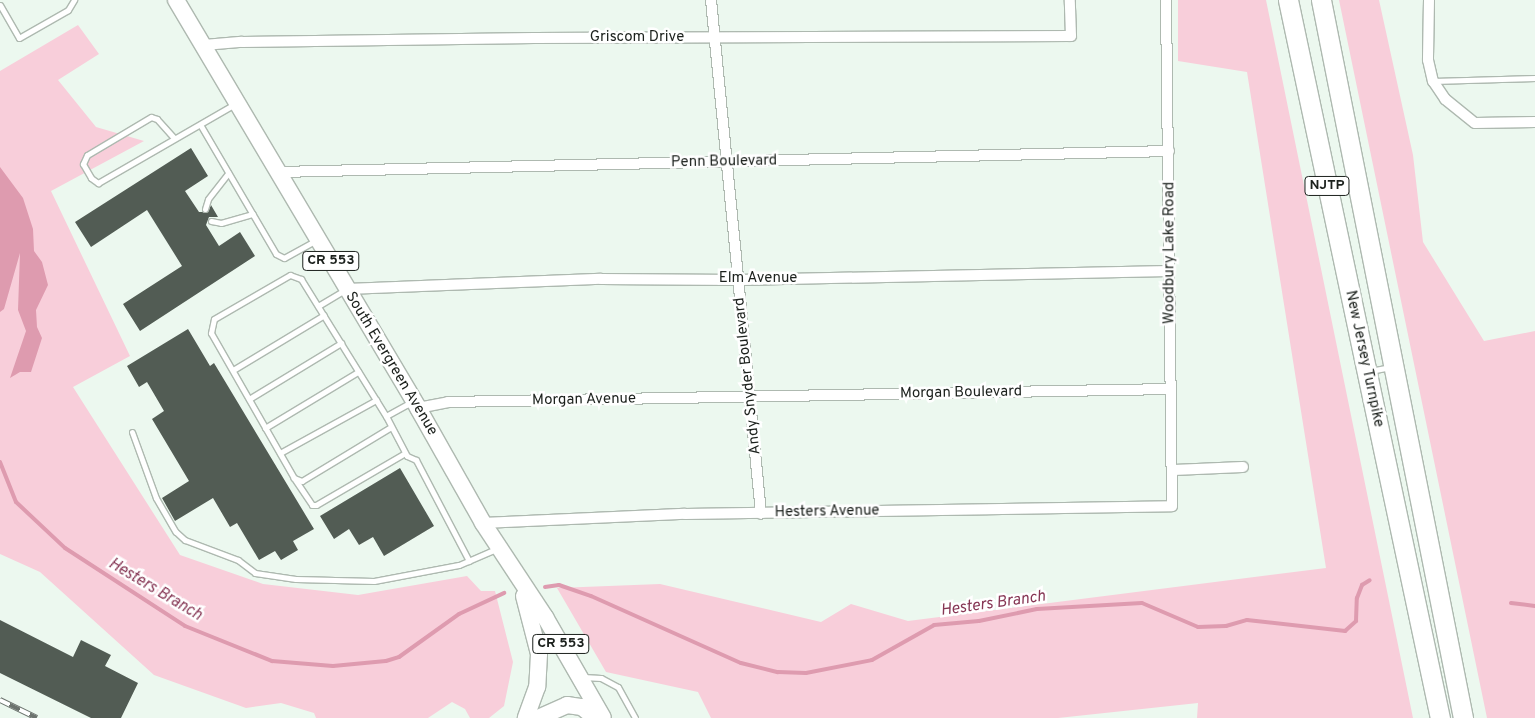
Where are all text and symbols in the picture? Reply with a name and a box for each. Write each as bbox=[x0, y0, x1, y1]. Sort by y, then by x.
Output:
street label: Griscom Drive bbox=[590, 29, 684, 47]
street label: Penn Boulevard bbox=[671, 152, 777, 172]
road number: NJTP bbox=[1303, 175, 1351, 198]
street label: Woodbury Lake Road bbox=[1161, 182, 1179, 324]
road number: CR 553 bbox=[302, 250, 360, 272]
street label: Elm Avenue bbox=[718, 270, 798, 288]
street label: South Evergreen Avenue bbox=[341, 289, 441, 439]
street label: New Jersey Turnpike bbox=[1341, 289, 1387, 429]
street label: Andy Snyder Boulevard bbox=[731, 297, 765, 455]
street label: Morgan Boulevard bbox=[900, 383, 1022, 403]
street label: Morgan Avenue bbox=[532, 390, 636, 410]
street label: Hesters Avenue bbox=[774, 502, 880, 522]
water label: Hesters Branch bbox=[105, 555, 205, 625]
water label: Hesters Branch bbox=[939, 587, 1047, 621]
road number: CR 553 bbox=[532, 633, 590, 656]

